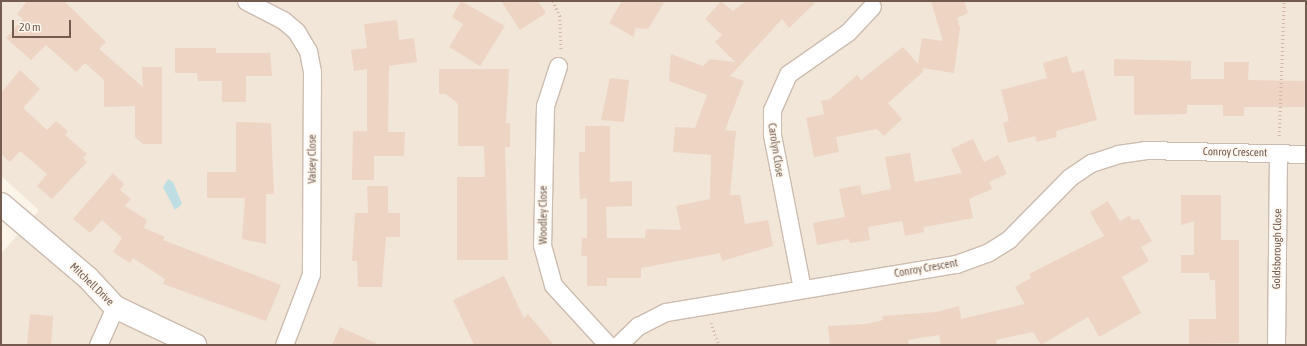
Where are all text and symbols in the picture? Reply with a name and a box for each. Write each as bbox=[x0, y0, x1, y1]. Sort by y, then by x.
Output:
scale bar bbox=[14, 12, 73, 38]
text: 20 m bbox=[19, 20, 41, 34]
street label: Carolyn Close bbox=[765, 122, 787, 178]
street label: Vaisey Close bbox=[305, 134, 319, 184]
street label: Conroy Crescent bbox=[1203, 145, 1267, 159]
street label: Woodley Close bbox=[536, 186, 550, 244]
street label: Goldsborough Close bbox=[1270, 209, 1284, 289]
street label: Conroy Crescent bbox=[893, 256, 959, 280]
street label: Mitchell Drive bbox=[67, 260, 117, 308]

